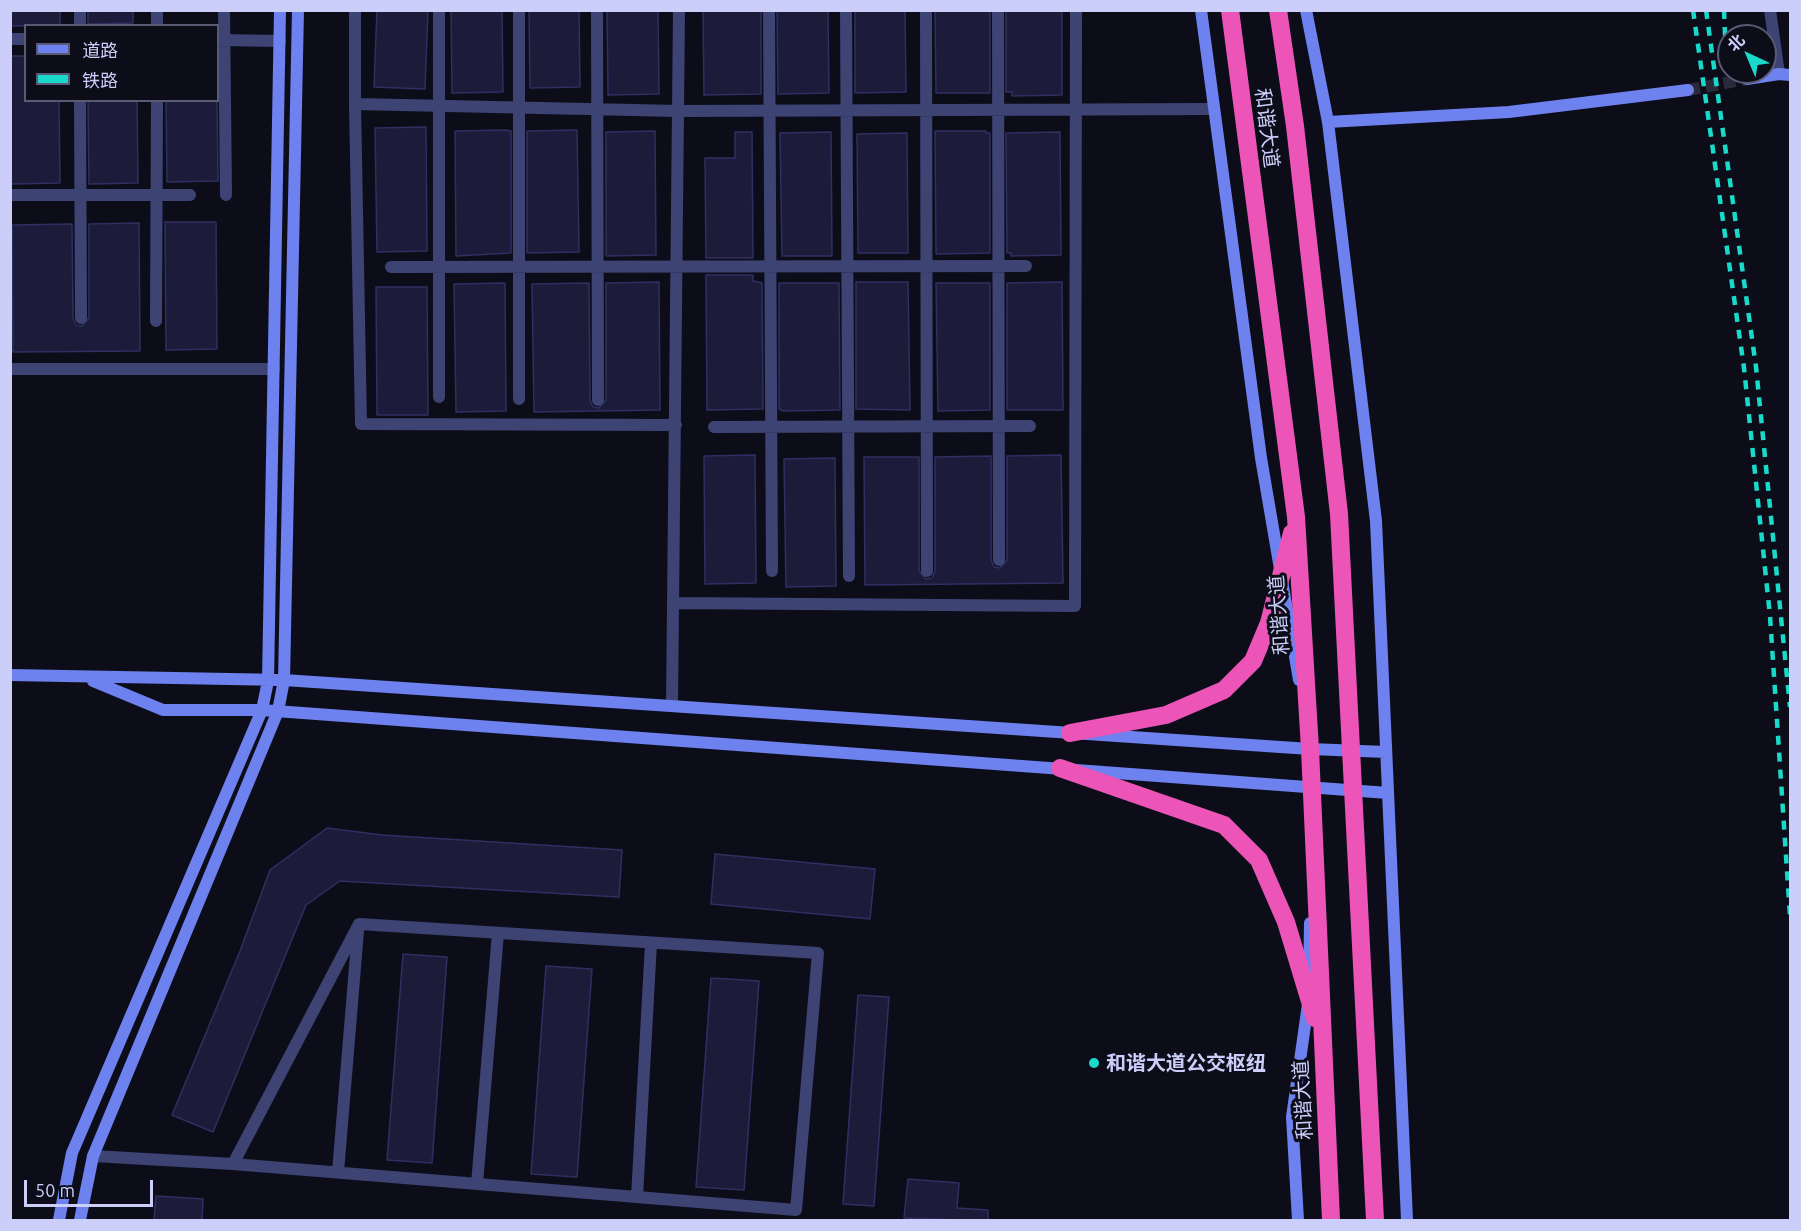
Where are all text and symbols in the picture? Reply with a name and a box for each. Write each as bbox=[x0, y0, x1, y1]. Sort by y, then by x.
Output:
legend bbox=[24, 24, 219, 102]
north arrow bbox=[1717, 24, 1777, 84]
text: 北 bbox=[1724, 30, 1748, 55]
text: 道路 bbox=[82, 40, 118, 60]
text: 铁路 bbox=[82, 70, 118, 90]
street label: 和谐大道 bbox=[1250, 87, 1284, 169]
street label: 和谐大道 bbox=[1264, 574, 1294, 656]
place label: 和谐大道公交枢纽 bbox=[1106, 1051, 1266, 1075]
marker: 和谐大道公交枢纽 bbox=[1087, 1056, 1101, 1070]
street label: 和谐大道 bbox=[1289, 1059, 1317, 1141]
scale bar bbox=[27, 1168, 156, 1206]
text: 50 m bbox=[35, 1180, 75, 1200]

